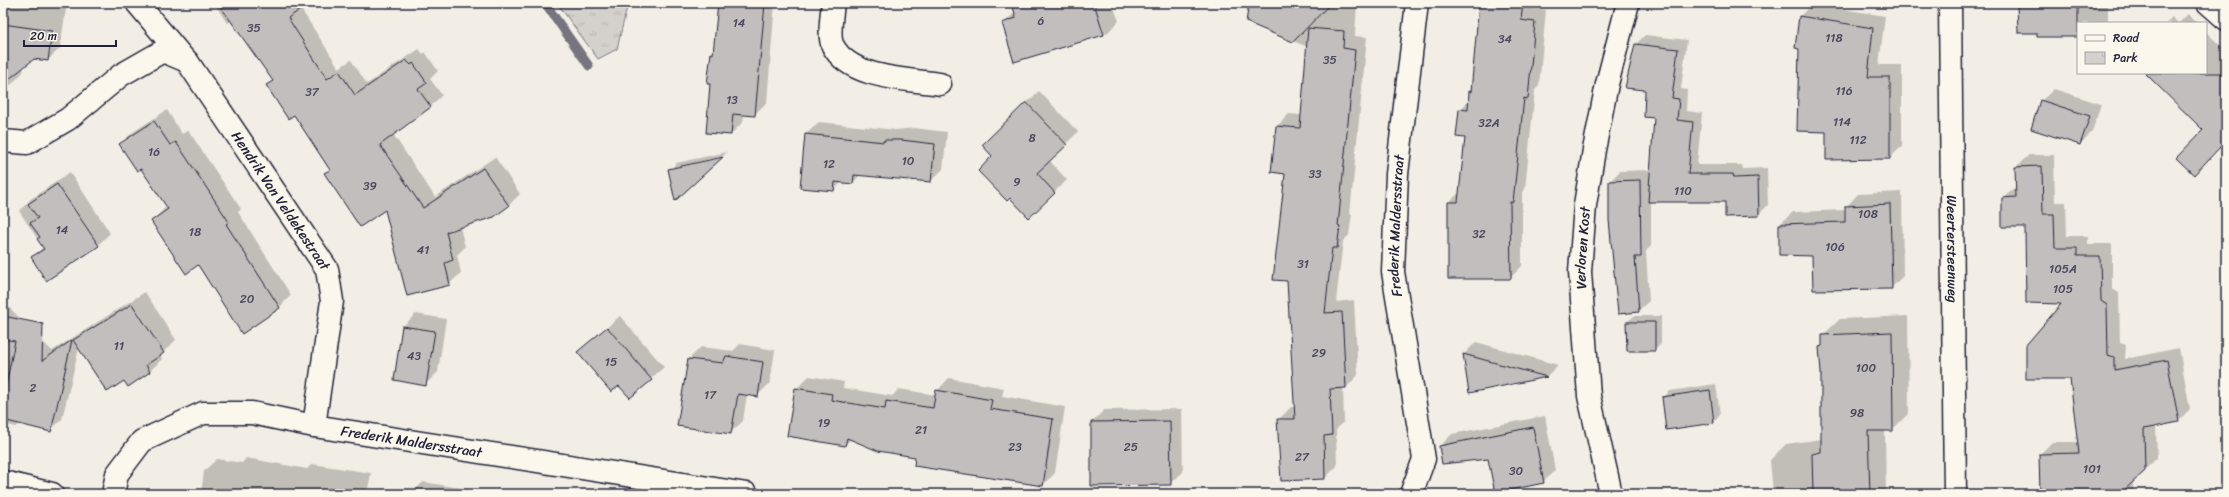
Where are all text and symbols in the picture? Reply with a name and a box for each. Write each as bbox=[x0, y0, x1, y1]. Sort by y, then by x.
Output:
house number: 6 bbox=[1038, 10, 1045, 32]
house number: 14 bbox=[733, 12, 746, 34]
house number: 35 bbox=[247, 17, 261, 39]
scale bar bbox=[24, 22, 116, 48]
legend bbox=[2077, 22, 2207, 74]
text: 20 m bbox=[30, 25, 57, 47]
house number: 118 bbox=[1825, 27, 1843, 49]
text: Road bbox=[2113, 27, 2140, 49]
house number: 34 bbox=[1498, 28, 1513, 50]
text: Park bbox=[2113, 47, 2138, 69]
house number: 35 bbox=[1323, 49, 1337, 71]
house number: 116 bbox=[1835, 80, 1853, 102]
house number: 37 bbox=[305, 81, 320, 103]
house number: 13 bbox=[726, 89, 738, 111]
house number: 114 bbox=[1833, 111, 1851, 133]
house number: 32A bbox=[1478, 112, 1500, 134]
street label: Hendrik Van Veldekestraat bbox=[224, 126, 337, 277]
house number: 8 bbox=[1028, 127, 1036, 149]
house number: 112 bbox=[1849, 129, 1867, 151]
house number: 16 bbox=[148, 141, 160, 163]
house number: 10 bbox=[902, 150, 915, 172]
street label: Frederik Maldersstraat bbox=[1380, 152, 1412, 299]
house number: 12 bbox=[823, 153, 835, 175]
house number: 33 bbox=[1308, 163, 1322, 185]
house number: 9 bbox=[1013, 171, 1021, 193]
house number: 39 bbox=[363, 175, 377, 197]
house number: 110 bbox=[1674, 180, 1692, 202]
street label: Weertersteenweg bbox=[1939, 195, 1965, 303]
house number: 108 bbox=[1858, 203, 1878, 225]
street label: Verloren Kost bbox=[1568, 204, 1598, 290]
house number: 14 bbox=[56, 219, 69, 241]
house number: 18 bbox=[189, 221, 201, 243]
house number: 32 bbox=[1472, 223, 1486, 245]
house number: 106 bbox=[1825, 236, 1845, 258]
house number: 41 bbox=[417, 239, 429, 261]
house number: 31 bbox=[1297, 253, 1309, 275]
house number: 105A bbox=[2049, 258, 2077, 280]
house number: 105 bbox=[2053, 278, 2073, 300]
house number: 20 bbox=[240, 288, 255, 310]
house number: 11 bbox=[114, 335, 124, 357]
house number: 29 bbox=[1312, 342, 1326, 364]
house number: 43 bbox=[407, 345, 421, 367]
house number: 15 bbox=[605, 351, 617, 373]
house number: 100 bbox=[1856, 357, 1877, 379]
house number: 2 bbox=[30, 377, 37, 399]
house number: 17 bbox=[704, 384, 717, 406]
house number: 98 bbox=[1850, 402, 1864, 424]
house number: 19 bbox=[818, 412, 830, 434]
street label: Frederik Maldersstraat bbox=[339, 418, 485, 465]
house number: 21 bbox=[915, 419, 927, 441]
house number: 23 bbox=[1008, 436, 1022, 458]
house number: 25 bbox=[1124, 436, 1138, 458]
house number: 27 bbox=[1295, 446, 1310, 468]
house number: 101 bbox=[2083, 458, 2101, 480]
house number: 30 bbox=[1509, 460, 1523, 482]

